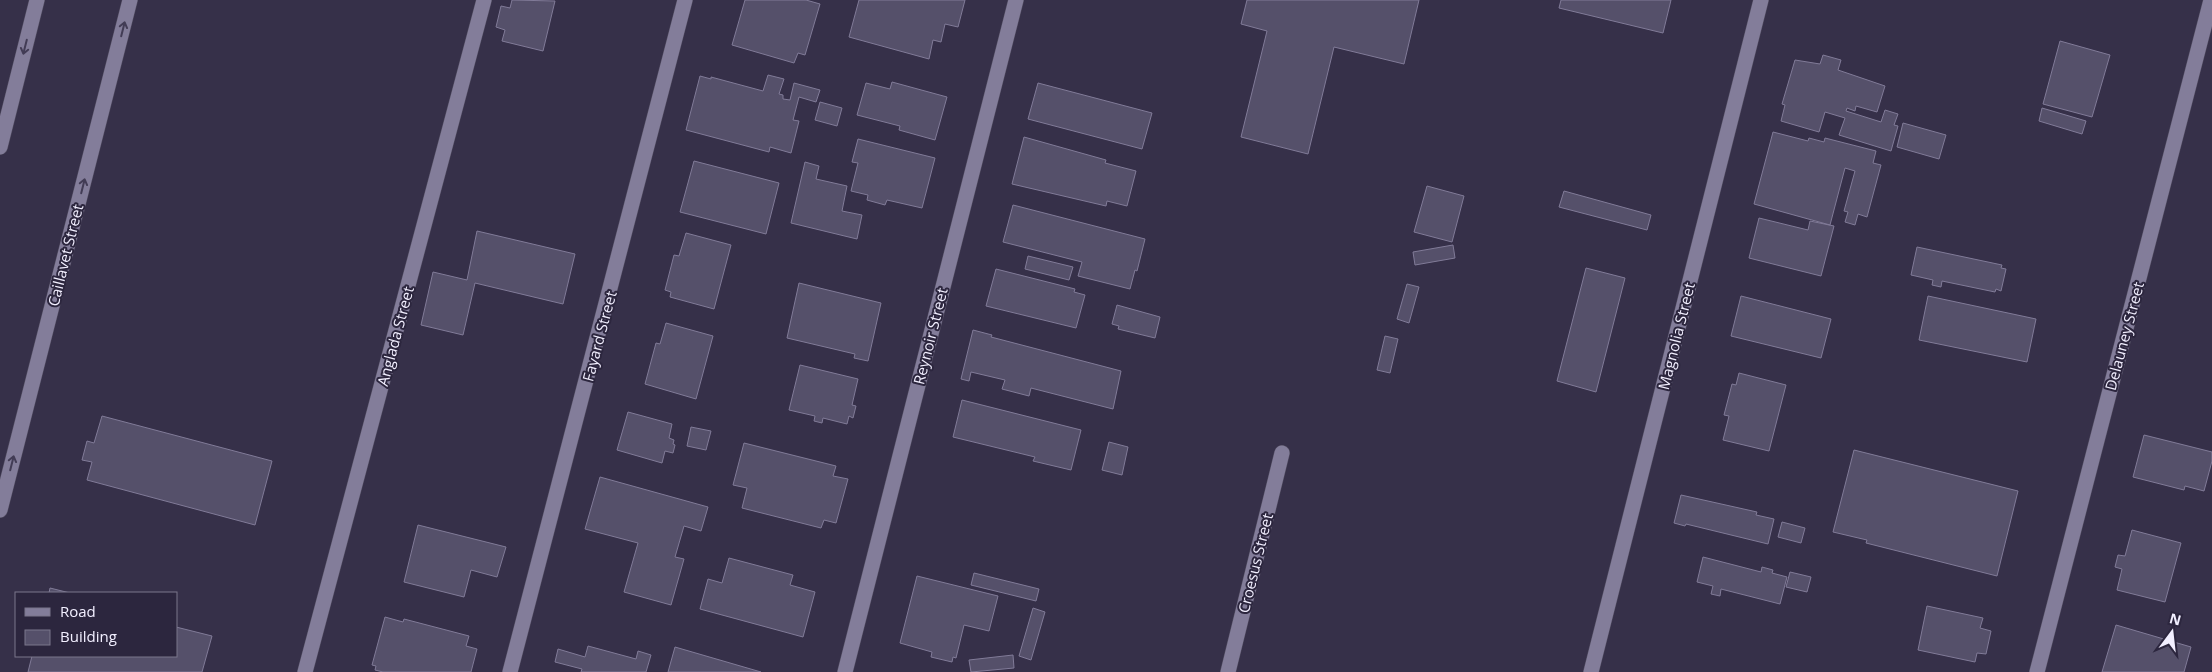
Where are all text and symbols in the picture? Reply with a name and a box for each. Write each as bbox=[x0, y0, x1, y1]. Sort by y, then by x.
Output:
one-way arrow bbox=[119, 21, 128, 37]
one-way arrow bbox=[20, 39, 29, 55]
one-way arrow bbox=[78, 179, 88, 195]
street label: Caillavet Street bbox=[43, 202, 87, 308]
street label: Magnolia Street bbox=[1653, 280, 1699, 392]
street label: Delauney Street bbox=[2100, 280, 2148, 392]
street label: Anglada Street bbox=[372, 284, 418, 388]
street label: Reynoir Street bbox=[908, 285, 952, 387]
street label: Fayard Street bbox=[577, 288, 621, 384]
one-way arrow bbox=[8, 455, 17, 471]
street label: Croesus Street bbox=[1233, 511, 1277, 615]
legend bbox=[15, 592, 178, 657]
text: Road bbox=[60, 601, 96, 621]
north arrow bbox=[2147, 607, 2197, 657]
text: N bbox=[2168, 608, 2183, 630]
text: Building bbox=[60, 626, 117, 646]

